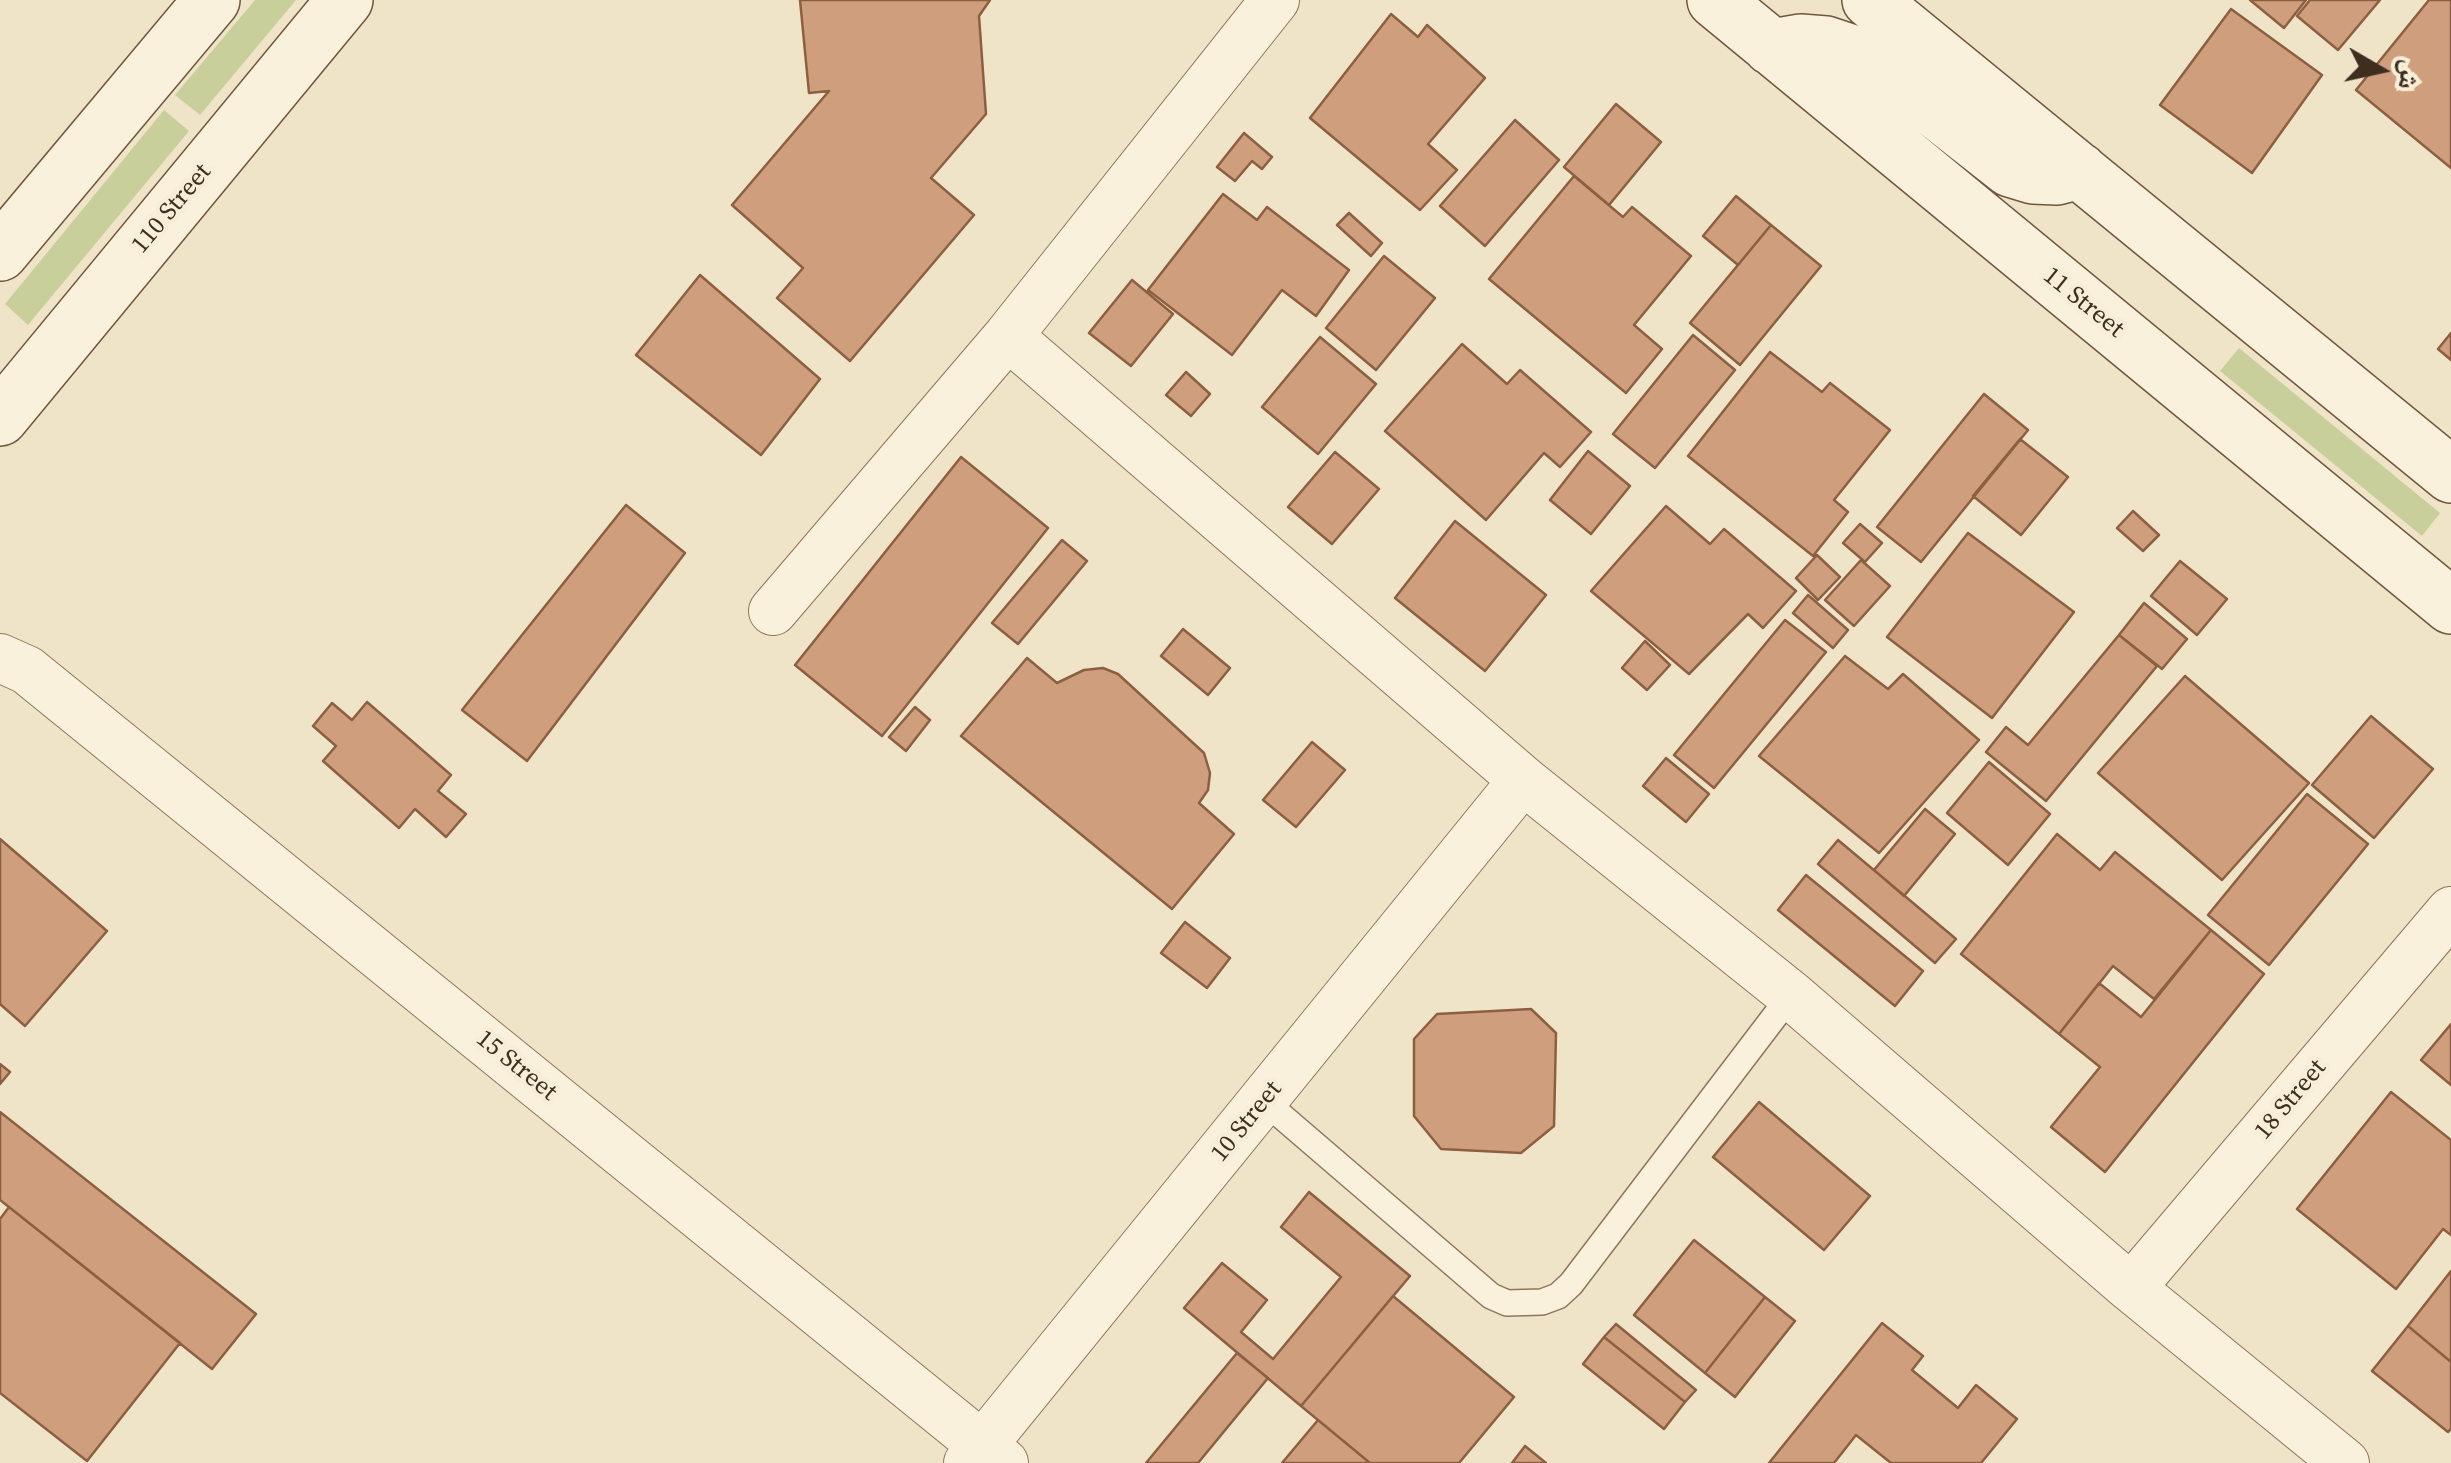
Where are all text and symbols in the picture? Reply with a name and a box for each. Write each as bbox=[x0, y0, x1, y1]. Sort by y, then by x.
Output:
north arrow bbox=[2331, 20, 2431, 120]
text: ش bbox=[2390, 57, 2432, 92]
street label: 110 Street bbox=[126, 158, 218, 260]
street label: 11 Street bbox=[2036, 261, 2130, 345]
street label: 15 Street bbox=[469, 1024, 563, 1108]
street label: 18 Street bbox=[2249, 1054, 2333, 1146]
street label: 10 Street bbox=[1205, 1075, 1289, 1169]

